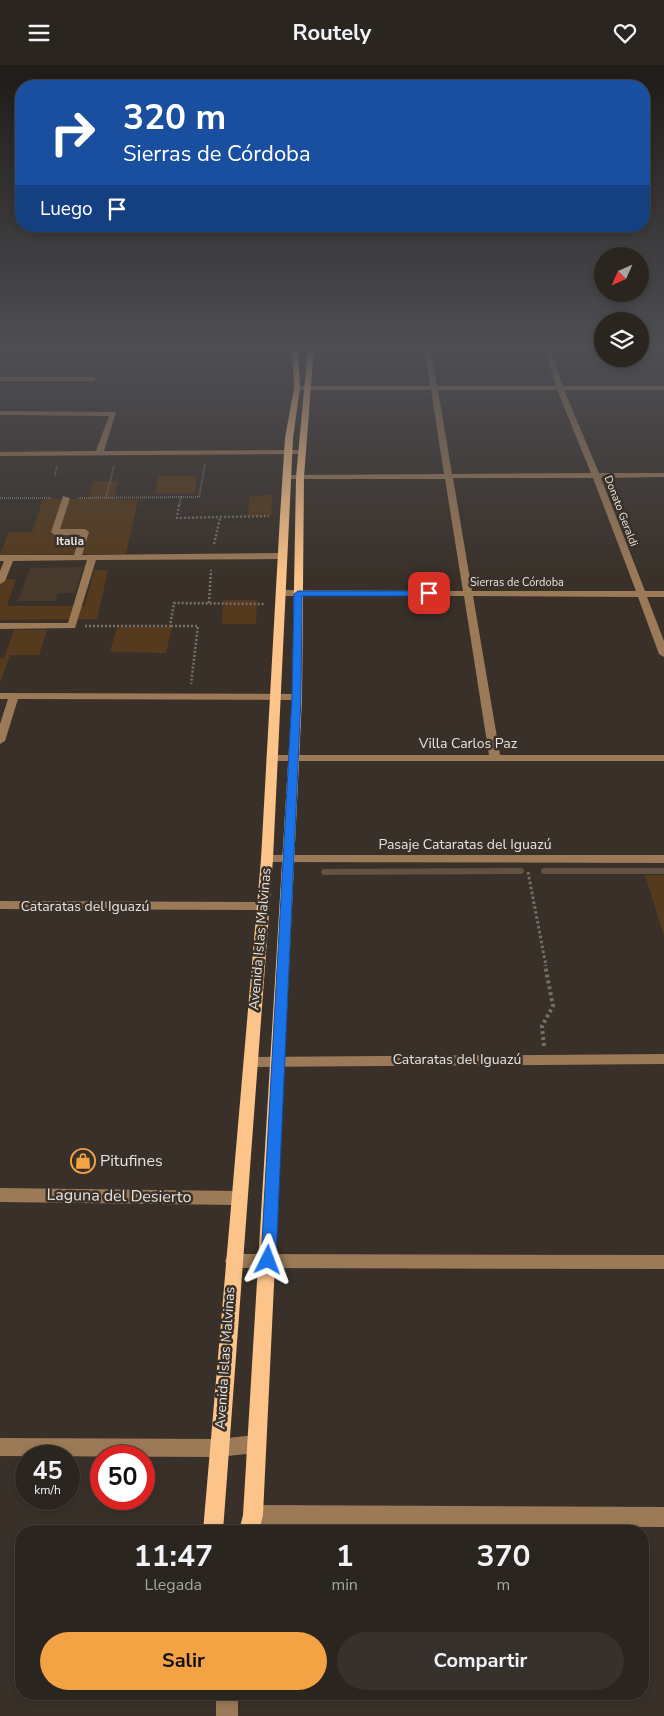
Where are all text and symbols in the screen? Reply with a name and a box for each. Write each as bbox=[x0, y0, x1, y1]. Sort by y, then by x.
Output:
text: Routely bbox=[293, 18, 371, 48]
icon: menu bbox=[25, 19, 53, 47]
icon: heart bbox=[611, 19, 639, 47]
text: 320 m bbox=[123, 94, 226, 141]
icon: right bbox=[40, 100, 105, 165]
text: Sierras de Córdoba bbox=[123, 139, 311, 169]
icon: arrive bbox=[103, 195, 131, 223]
text: Luego bbox=[40, 196, 93, 222]
north arrow bbox=[594, 247, 649, 303]
map controls bbox=[594, 247, 649, 367]
button: layers bbox=[594, 312, 649, 367]
street label: Donato Geraldi bbox=[601, 473, 641, 549]
district label: Italia bbox=[56, 533, 84, 549]
pin bbox=[408, 572, 450, 614]
street label: Sierras de Córdoba bbox=[470, 575, 564, 590]
icon: arrive bbox=[415, 579, 443, 607]
street label: Villa Carlos Paz bbox=[418, 734, 518, 753]
street label: Pasaje Cataratas del Iguazú bbox=[378, 835, 552, 854]
street label: Avenida Islas Malvinas bbox=[244, 867, 276, 1011]
street label: Cataratas del Iguazú bbox=[21, 897, 149, 916]
street label: Cataratas del Iguazú bbox=[393, 1050, 521, 1069]
shop icon: Pitufines bbox=[70, 1148, 96, 1174]
place label: Pitufines bbox=[100, 1150, 163, 1172]
street label: Laguna del Desierto bbox=[46, 1184, 192, 1208]
position arrow bbox=[241, 1233, 293, 1285]
street label: Avenida Islas Malvinas bbox=[211, 1286, 239, 1430]
speed limit sign: 50 bbox=[90, 1445, 155, 1510]
text: 45 bbox=[32, 1454, 63, 1488]
text: km/h bbox=[34, 1482, 61, 1498]
text: 11:47 bbox=[134, 1536, 213, 1577]
text: 1 bbox=[336, 1536, 354, 1577]
text: 370 bbox=[476, 1536, 530, 1577]
text: Llegada bbox=[144, 1574, 202, 1596]
text: min bbox=[331, 1574, 358, 1596]
text: m bbox=[497, 1574, 510, 1596]
button: Salir bbox=[40, 1632, 327, 1690]
button: Compartir bbox=[337, 1632, 624, 1690]

